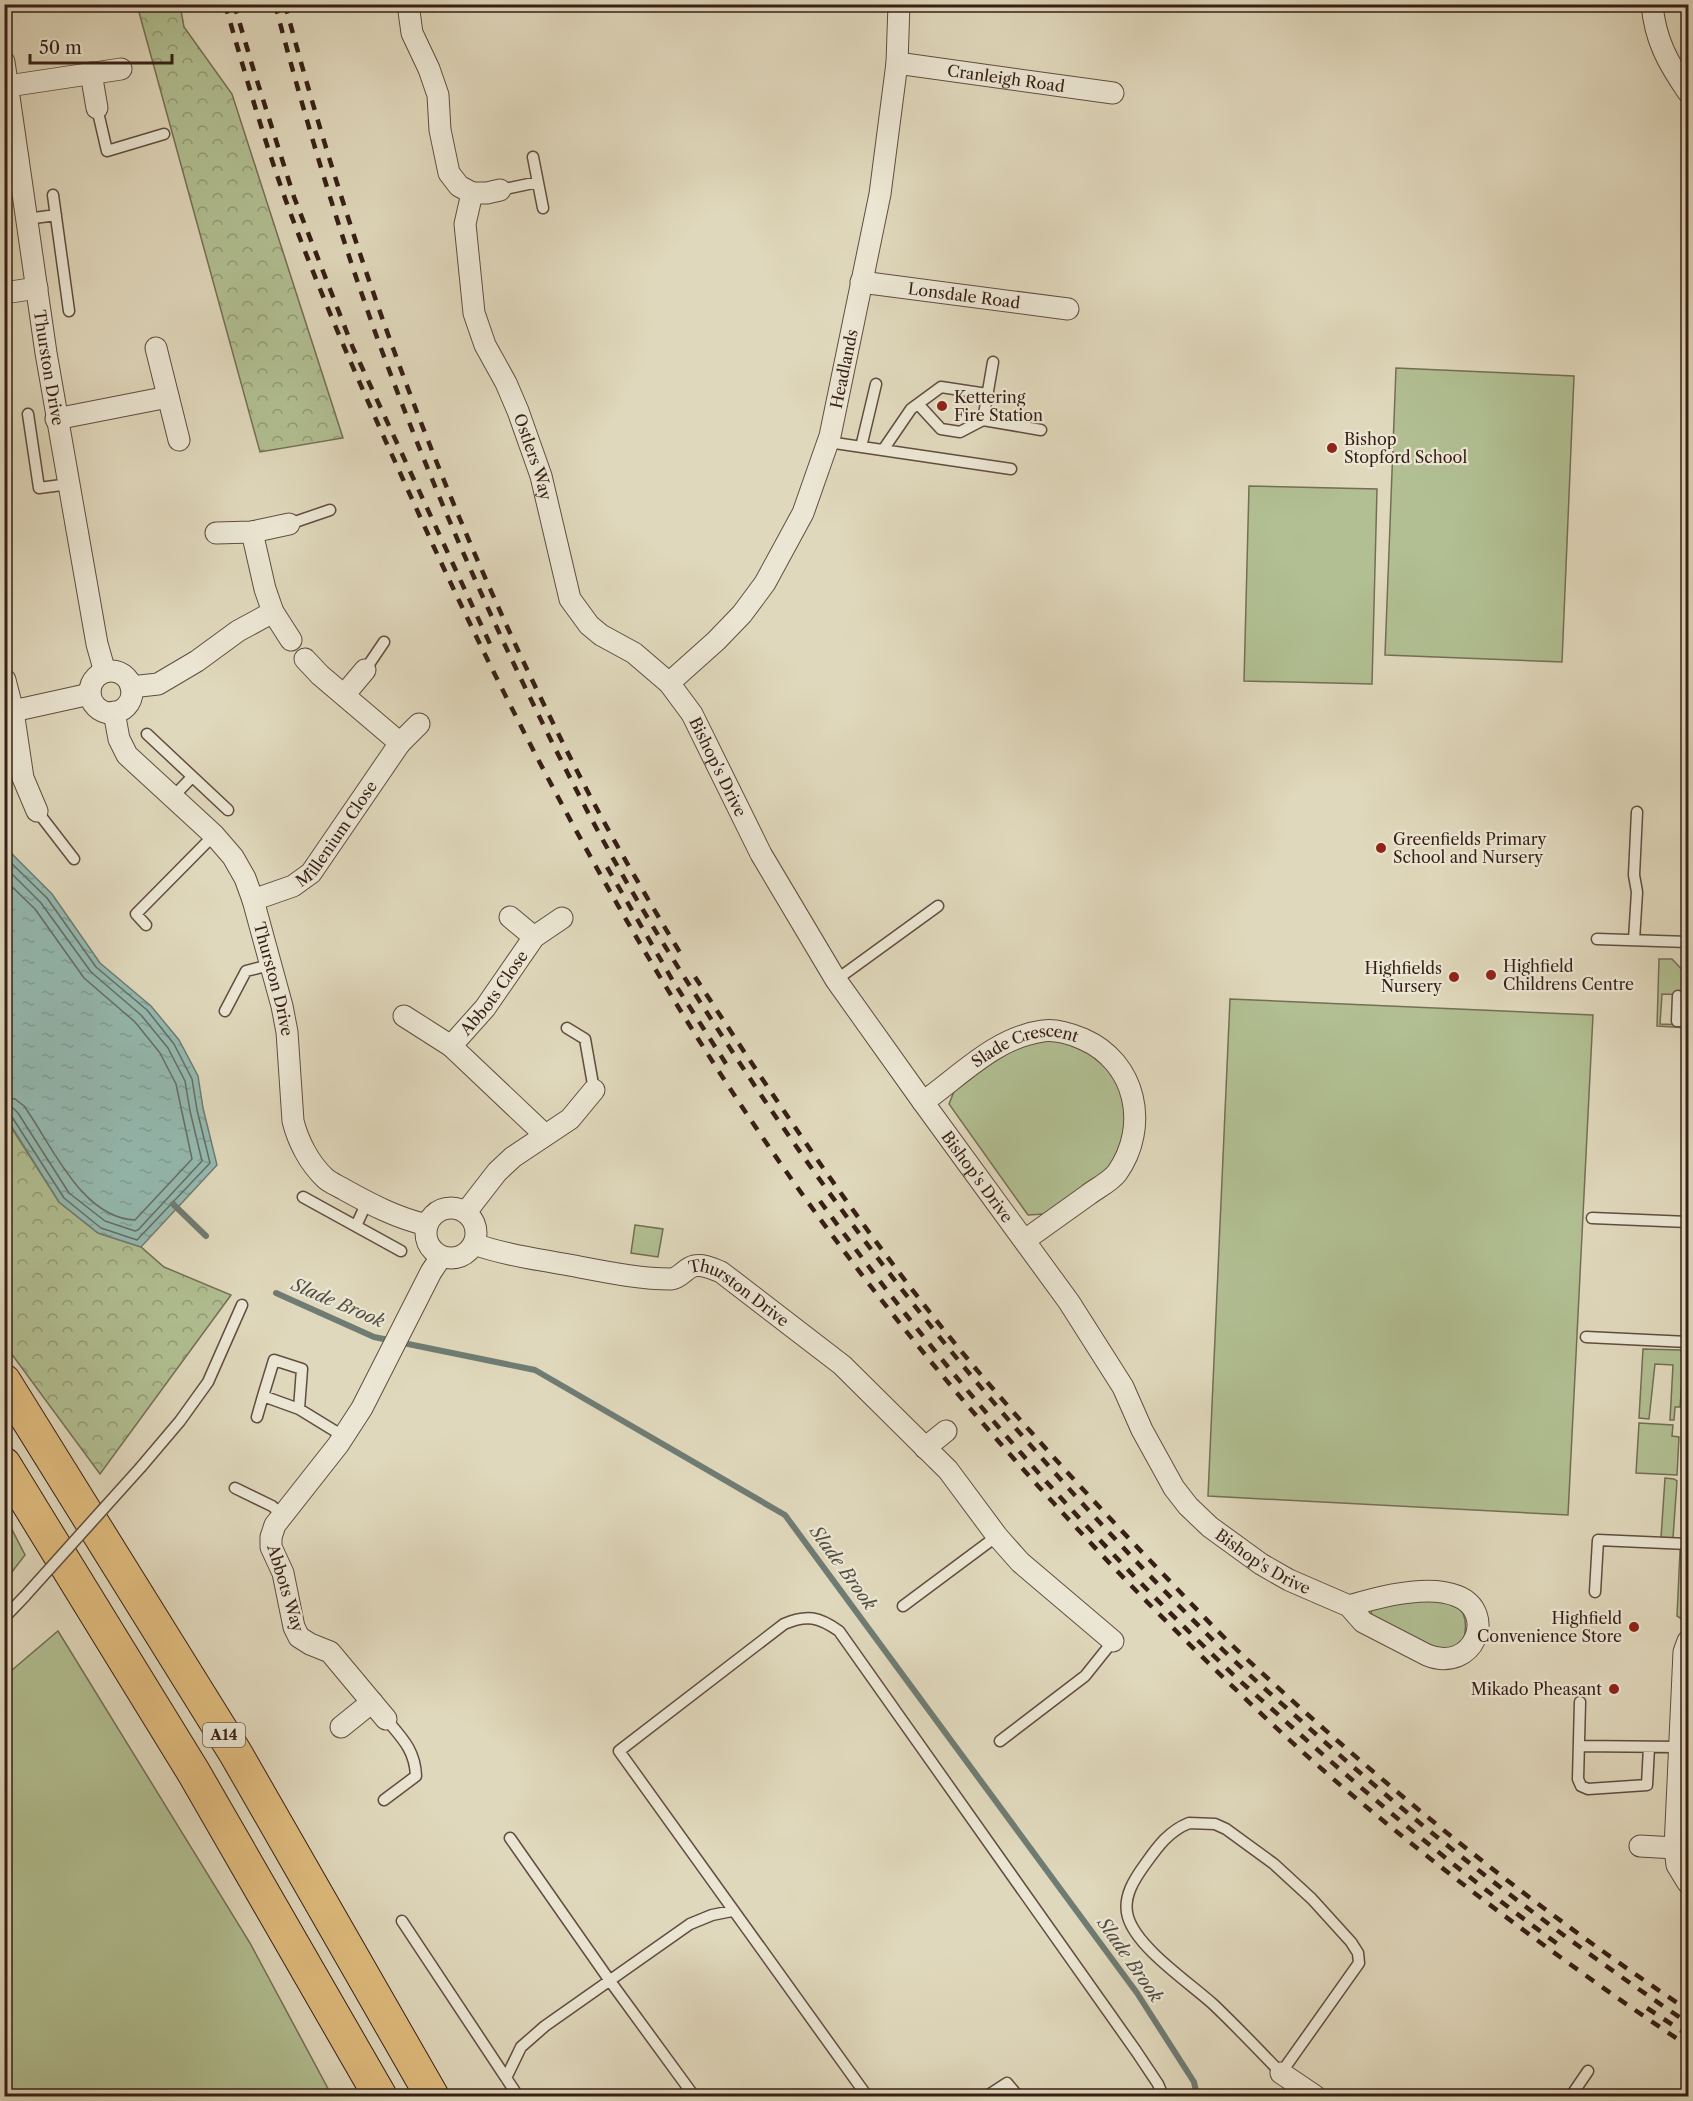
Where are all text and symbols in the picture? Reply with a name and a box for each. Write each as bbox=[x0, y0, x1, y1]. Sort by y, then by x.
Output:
scale bar bbox=[30, 27, 172, 65]
text: 50 m bbox=[39, 37, 82, 59]
street label: Cranleigh Road bbox=[946, 60, 1066, 96]
street label: Lonsdale Road bbox=[907, 278, 1022, 313]
street label: Thurston Drive bbox=[30, 309, 69, 427]
street label: Headlands bbox=[826, 327, 862, 410]
place label: Kettering Fire Station bbox=[954, 387, 1043, 425]
marker: Kettering Fire Station bbox=[935, 399, 949, 413]
street label: Ostlers Way bbox=[510, 411, 557, 503]
place label: Bishop Stopford School bbox=[1344, 429, 1467, 467]
marker: Bishop Stopford School bbox=[1325, 441, 1339, 455]
street label: Bishop's Drive bbox=[685, 714, 751, 820]
street label: Millenium Close bbox=[292, 777, 381, 891]
place label: Greenfields Primary School and Nursery bbox=[1393, 829, 1547, 867]
marker: Greenfields Primary School and Nursery bbox=[1374, 841, 1388, 855]
street label: Thurston Drive bbox=[250, 920, 298, 1038]
street label: Abbots Close bbox=[455, 946, 532, 1040]
place label: Highfield Childrens Centre bbox=[1503, 956, 1634, 994]
place label: Highfields Nursery bbox=[1364, 958, 1443, 996]
marker: Highfield Childrens Centre bbox=[1484, 968, 1498, 982]
marker: Highfields Nursery bbox=[1447, 970, 1461, 984]
street label: Slade Crescent bbox=[967, 1020, 1082, 1072]
street label: Bishop's Drive bbox=[937, 1127, 1018, 1226]
street label: Thurston Drive bbox=[687, 1255, 793, 1331]
water label: Slade Brook bbox=[287, 1273, 388, 1333]
water label: Slade Brook bbox=[805, 1521, 881, 1615]
street label: Bishop's Drive bbox=[1212, 1524, 1314, 1598]
street label: Abbots Way bbox=[263, 1541, 309, 1635]
place label: Highfield Convenience Store bbox=[1477, 1608, 1622, 1646]
marker: Highfield Convenience Store bbox=[1627, 1620, 1641, 1634]
place label: Mikado Pheasant bbox=[1471, 1679, 1602, 1699]
marker: Mikado Pheasant bbox=[1607, 1682, 1621, 1696]
road number: A14 bbox=[203, 1723, 245, 1747]
water label: Slade Brook bbox=[1092, 1912, 1168, 2007]

